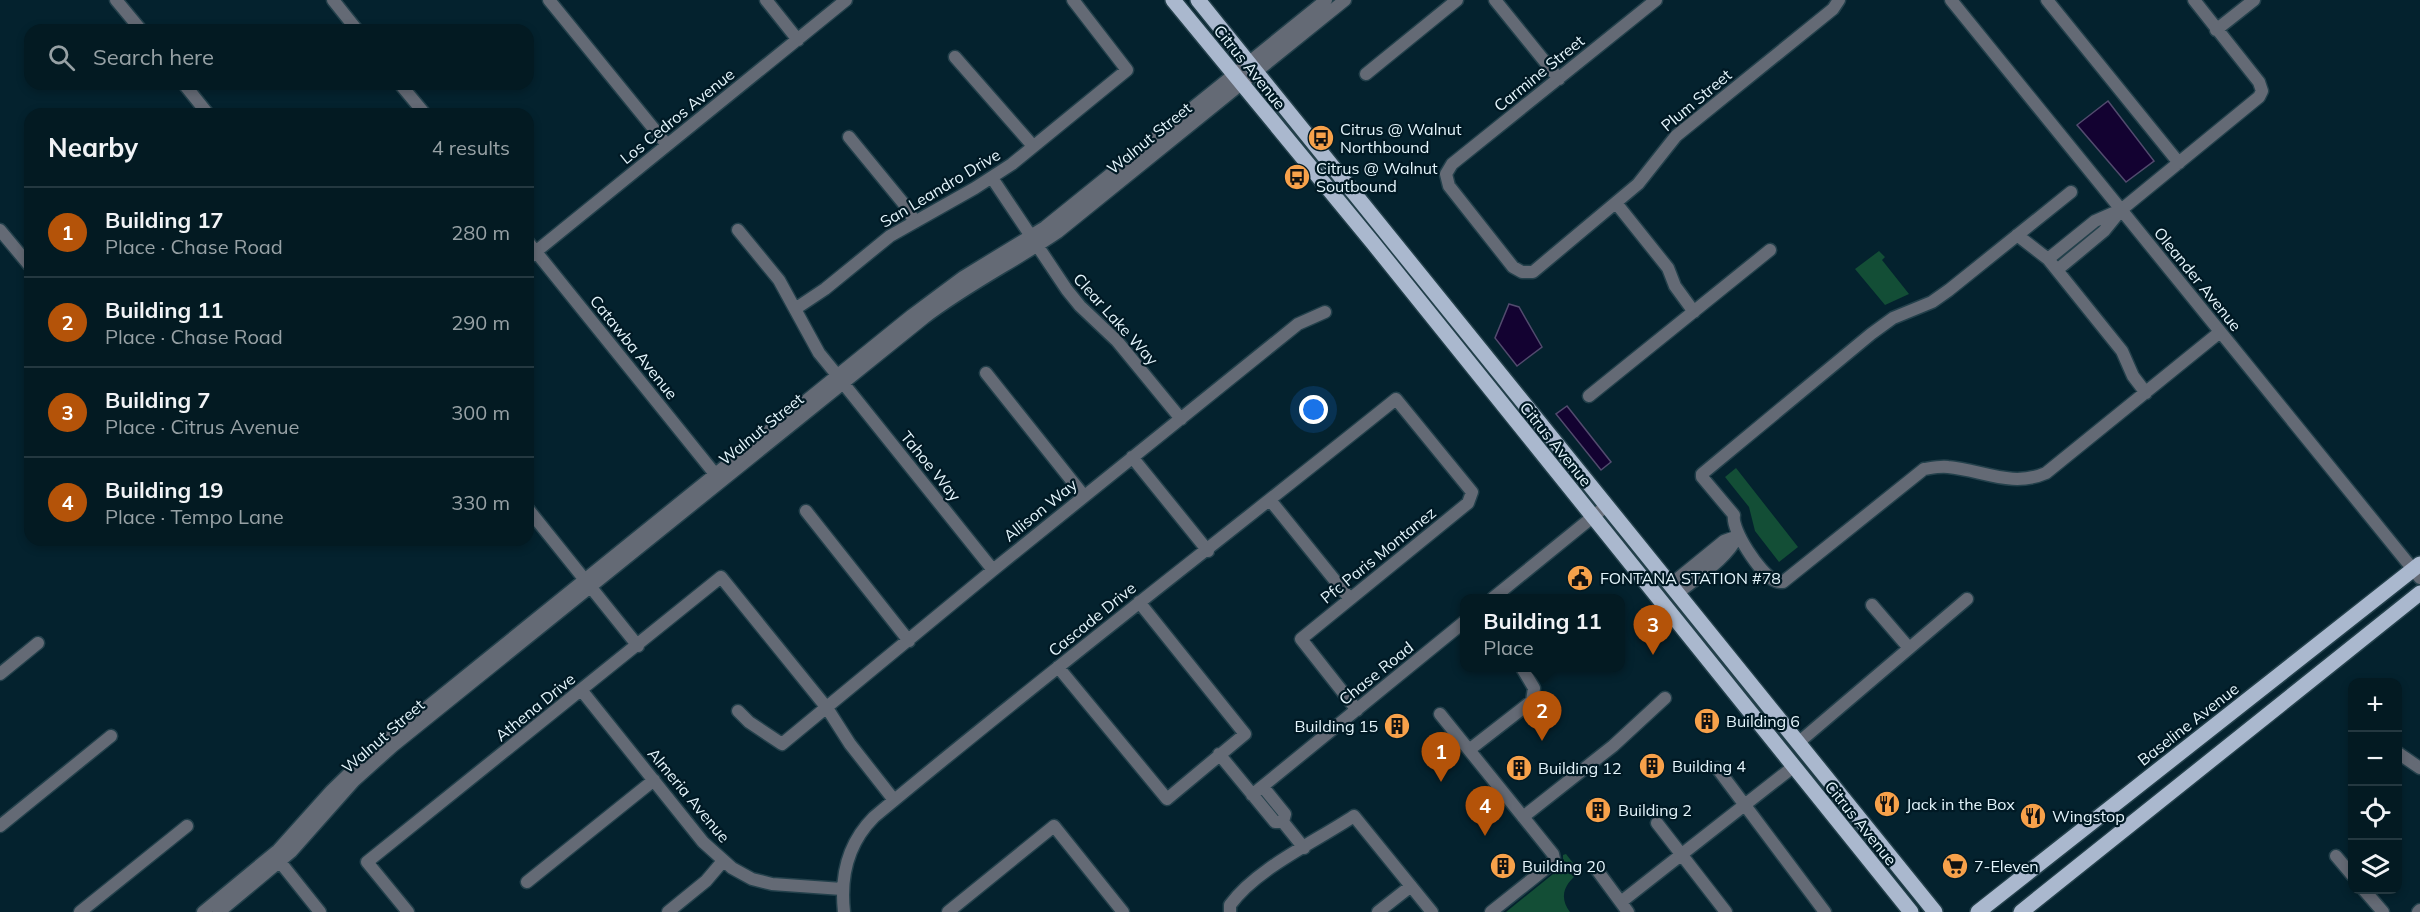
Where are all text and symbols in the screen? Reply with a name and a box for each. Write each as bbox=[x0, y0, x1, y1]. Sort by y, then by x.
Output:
street label: Citrus Avenue bbox=[1210, 21, 1290, 113]
search box bbox=[24, 24, 534, 90]
street label: Carmine Street bbox=[1490, 30, 1589, 116]
icon: search bbox=[45, 41, 78, 74]
text: Search here bbox=[93, 43, 214, 71]
street label: Los Cedros Avenue bbox=[616, 64, 738, 168]
street label: Plum Street bbox=[1657, 64, 1736, 135]
street label: Walnut Street bbox=[1103, 98, 1196, 178]
place label: Citrus @ Walnut Northbound bbox=[1340, 119, 1462, 157]
bus stop icon: Citrus @ Walnut Northbound bbox=[1306, 123, 1336, 153]
text: Nearby bbox=[48, 131, 138, 164]
text: 4 results bbox=[432, 135, 510, 160]
street label: San Leandro Drive bbox=[876, 144, 1004, 232]
place label: Citrus @ Walnut Soutbound bbox=[1316, 158, 1438, 196]
bus stop icon: Citrus @ Walnut Soutbound bbox=[1282, 162, 1312, 192]
text: Building 17 bbox=[105, 206, 224, 234]
text: 1 bbox=[62, 220, 74, 245]
text: 280 m bbox=[451, 220, 510, 245]
street label: Oleander Avenue bbox=[2150, 223, 2246, 335]
text: Place · Chase Road bbox=[105, 234, 283, 259]
street label: Clear Lake Way bbox=[1069, 269, 1163, 370]
street label: Catawba Avenue bbox=[586, 291, 682, 403]
text: Building 11 bbox=[105, 296, 224, 324]
text: 2 bbox=[62, 310, 74, 335]
text: 290 m bbox=[451, 310, 510, 335]
text: Place · Chase Road bbox=[105, 324, 283, 349]
text: Building 7 bbox=[105, 386, 210, 414]
street label: Walnut Street bbox=[715, 389, 808, 469]
your location bbox=[1299, 395, 1328, 424]
street label: Citrus Avenue bbox=[1516, 398, 1596, 490]
text: 3 bbox=[62, 400, 74, 425]
text: 300 m bbox=[451, 400, 510, 425]
text: Place · Citrus Avenue bbox=[105, 414, 299, 439]
street label: Tahoe Way bbox=[897, 427, 966, 505]
street label: Allison Way bbox=[999, 474, 1081, 546]
text: Building 19 bbox=[105, 476, 224, 504]
text: 4 bbox=[62, 490, 74, 515]
text: 330 m bbox=[451, 490, 510, 515]
street label: Pfc Paris Montanez bbox=[1316, 502, 1440, 608]
text: Place · Tempo Lane bbox=[105, 504, 284, 529]
public building icon: FONTANA STATION #78 bbox=[1565, 563, 1595, 593]
place label: FONTANA STATION #78 bbox=[1600, 568, 1781, 588]
street label: Cascade Drive bbox=[1044, 578, 1140, 660]
popup bbox=[1460, 594, 1625, 672]
pin: 3 bbox=[1634, 606, 1672, 655]
text: Building 11 bbox=[1483, 607, 1602, 635]
text: Place bbox=[1483, 635, 1534, 660]
street label: Chase Road bbox=[1335, 637, 1417, 709]
street label: Athena Drive bbox=[491, 669, 579, 745]
street label: Baseline Avenue bbox=[2133, 678, 2243, 770]
map controls bbox=[2348, 678, 2402, 894]
button: + bbox=[2348, 678, 2402, 732]
pin: 2 bbox=[1522, 692, 1562, 741]
street label: Walnut Street bbox=[338, 694, 429, 777]
building icon: Building 6 bbox=[1692, 706, 1722, 736]
building icon: Building 15 bbox=[1382, 711, 1412, 741]
place label: Building 6 bbox=[1726, 711, 1800, 731]
place label: Building 15 bbox=[1294, 716, 1378, 736]
pin: 1 bbox=[1422, 732, 1460, 782]
button: − bbox=[2348, 732, 2402, 786]
street label: Almeria Avenue bbox=[644, 744, 734, 846]
building icon: Building 4 bbox=[1637, 751, 1667, 781]
building icon: Building 12 bbox=[1504, 753, 1534, 783]
place label: Building 4 bbox=[1672, 756, 1746, 776]
place label: Building 12 bbox=[1538, 758, 1622, 778]
street label: Citrus Avenue bbox=[1821, 777, 1901, 869]
pin: 4 bbox=[1466, 786, 1504, 836]
button: locate bbox=[2348, 786, 2402, 840]
restaurant icon: Jack in the Box bbox=[1872, 789, 1902, 819]
place label: Jack in the Box bbox=[1906, 794, 2015, 814]
building icon: Building 2 bbox=[1583, 795, 1613, 825]
place label: Building 2 bbox=[1618, 800, 1692, 820]
restaurant icon: Wingstop bbox=[2018, 801, 2048, 831]
place label: Wingstop bbox=[2052, 806, 2125, 826]
button: layers bbox=[2348, 840, 2402, 894]
building icon: Building 20 bbox=[1488, 851, 1518, 881]
supermarket icon: 7-Eleven bbox=[1940, 851, 1970, 881]
place label: Building 20 bbox=[1522, 856, 1606, 876]
place label: 7-Eleven bbox=[1974, 856, 2039, 876]

